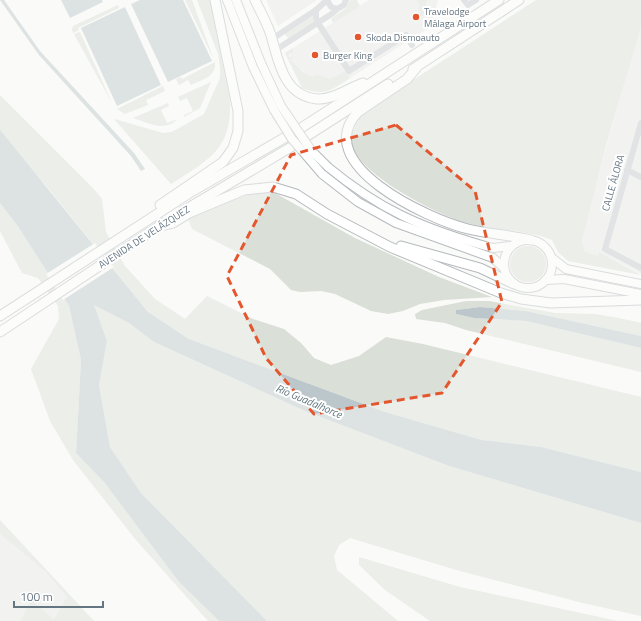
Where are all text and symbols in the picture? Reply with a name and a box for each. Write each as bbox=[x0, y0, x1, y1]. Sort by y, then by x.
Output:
place label: Travelodge Málaga Airport bbox=[424, 4, 487, 31]
marker: Travelodge Málaga Airport bbox=[411, 12, 421, 22]
place label: Skoda Dismoauto bbox=[366, 30, 440, 45]
marker: Skoda Dismoauto bbox=[353, 32, 363, 42]
place label: Burger King bbox=[323, 48, 372, 63]
marker: Burger King bbox=[310, 50, 320, 60]
street label: CALLE ÁLORA bbox=[598, 153, 628, 213]
street label: AVENIDA DE VELÁZQUEZ bbox=[95, 202, 193, 272]
water label: Río Guadalhorce bbox=[273, 380, 345, 423]
scale bar bbox=[14, 583, 103, 609]
text: 100 m bbox=[20, 587, 53, 606]

